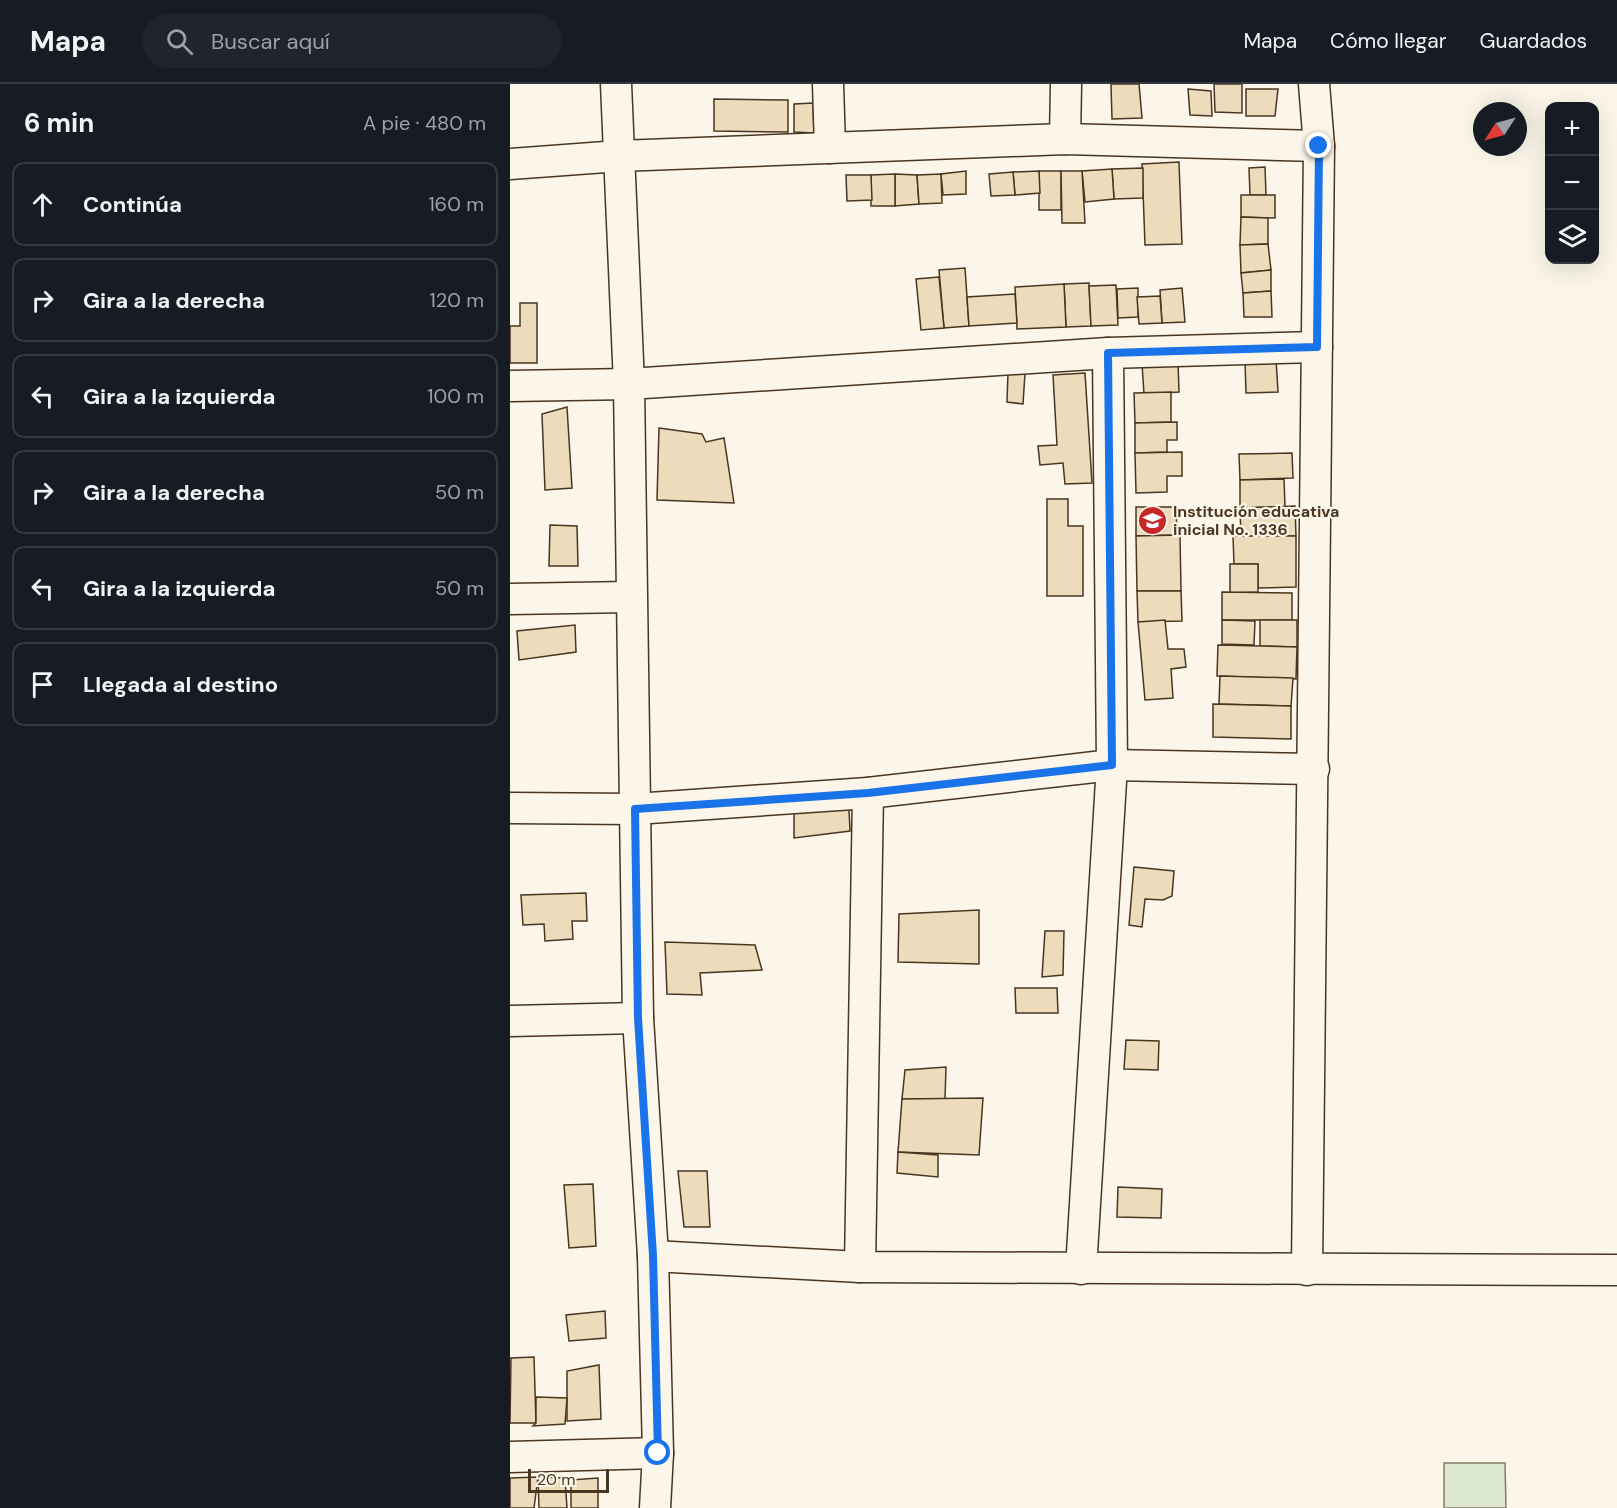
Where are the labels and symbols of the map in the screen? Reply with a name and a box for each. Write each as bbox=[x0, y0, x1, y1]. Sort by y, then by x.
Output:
north arrow bbox=[1473, 102, 1527, 156]
route end bbox=[1305, 132, 1331, 158]
place label: Institución educativa inicial No. 1336 bbox=[1173, 501, 1339, 540]
school or university icon: Institución educativa inicial No. 1336 bbox=[1136, 504, 1168, 536]
route start bbox=[644, 1439, 670, 1465]
scale bar bbox=[528, 1466, 609, 1494]

